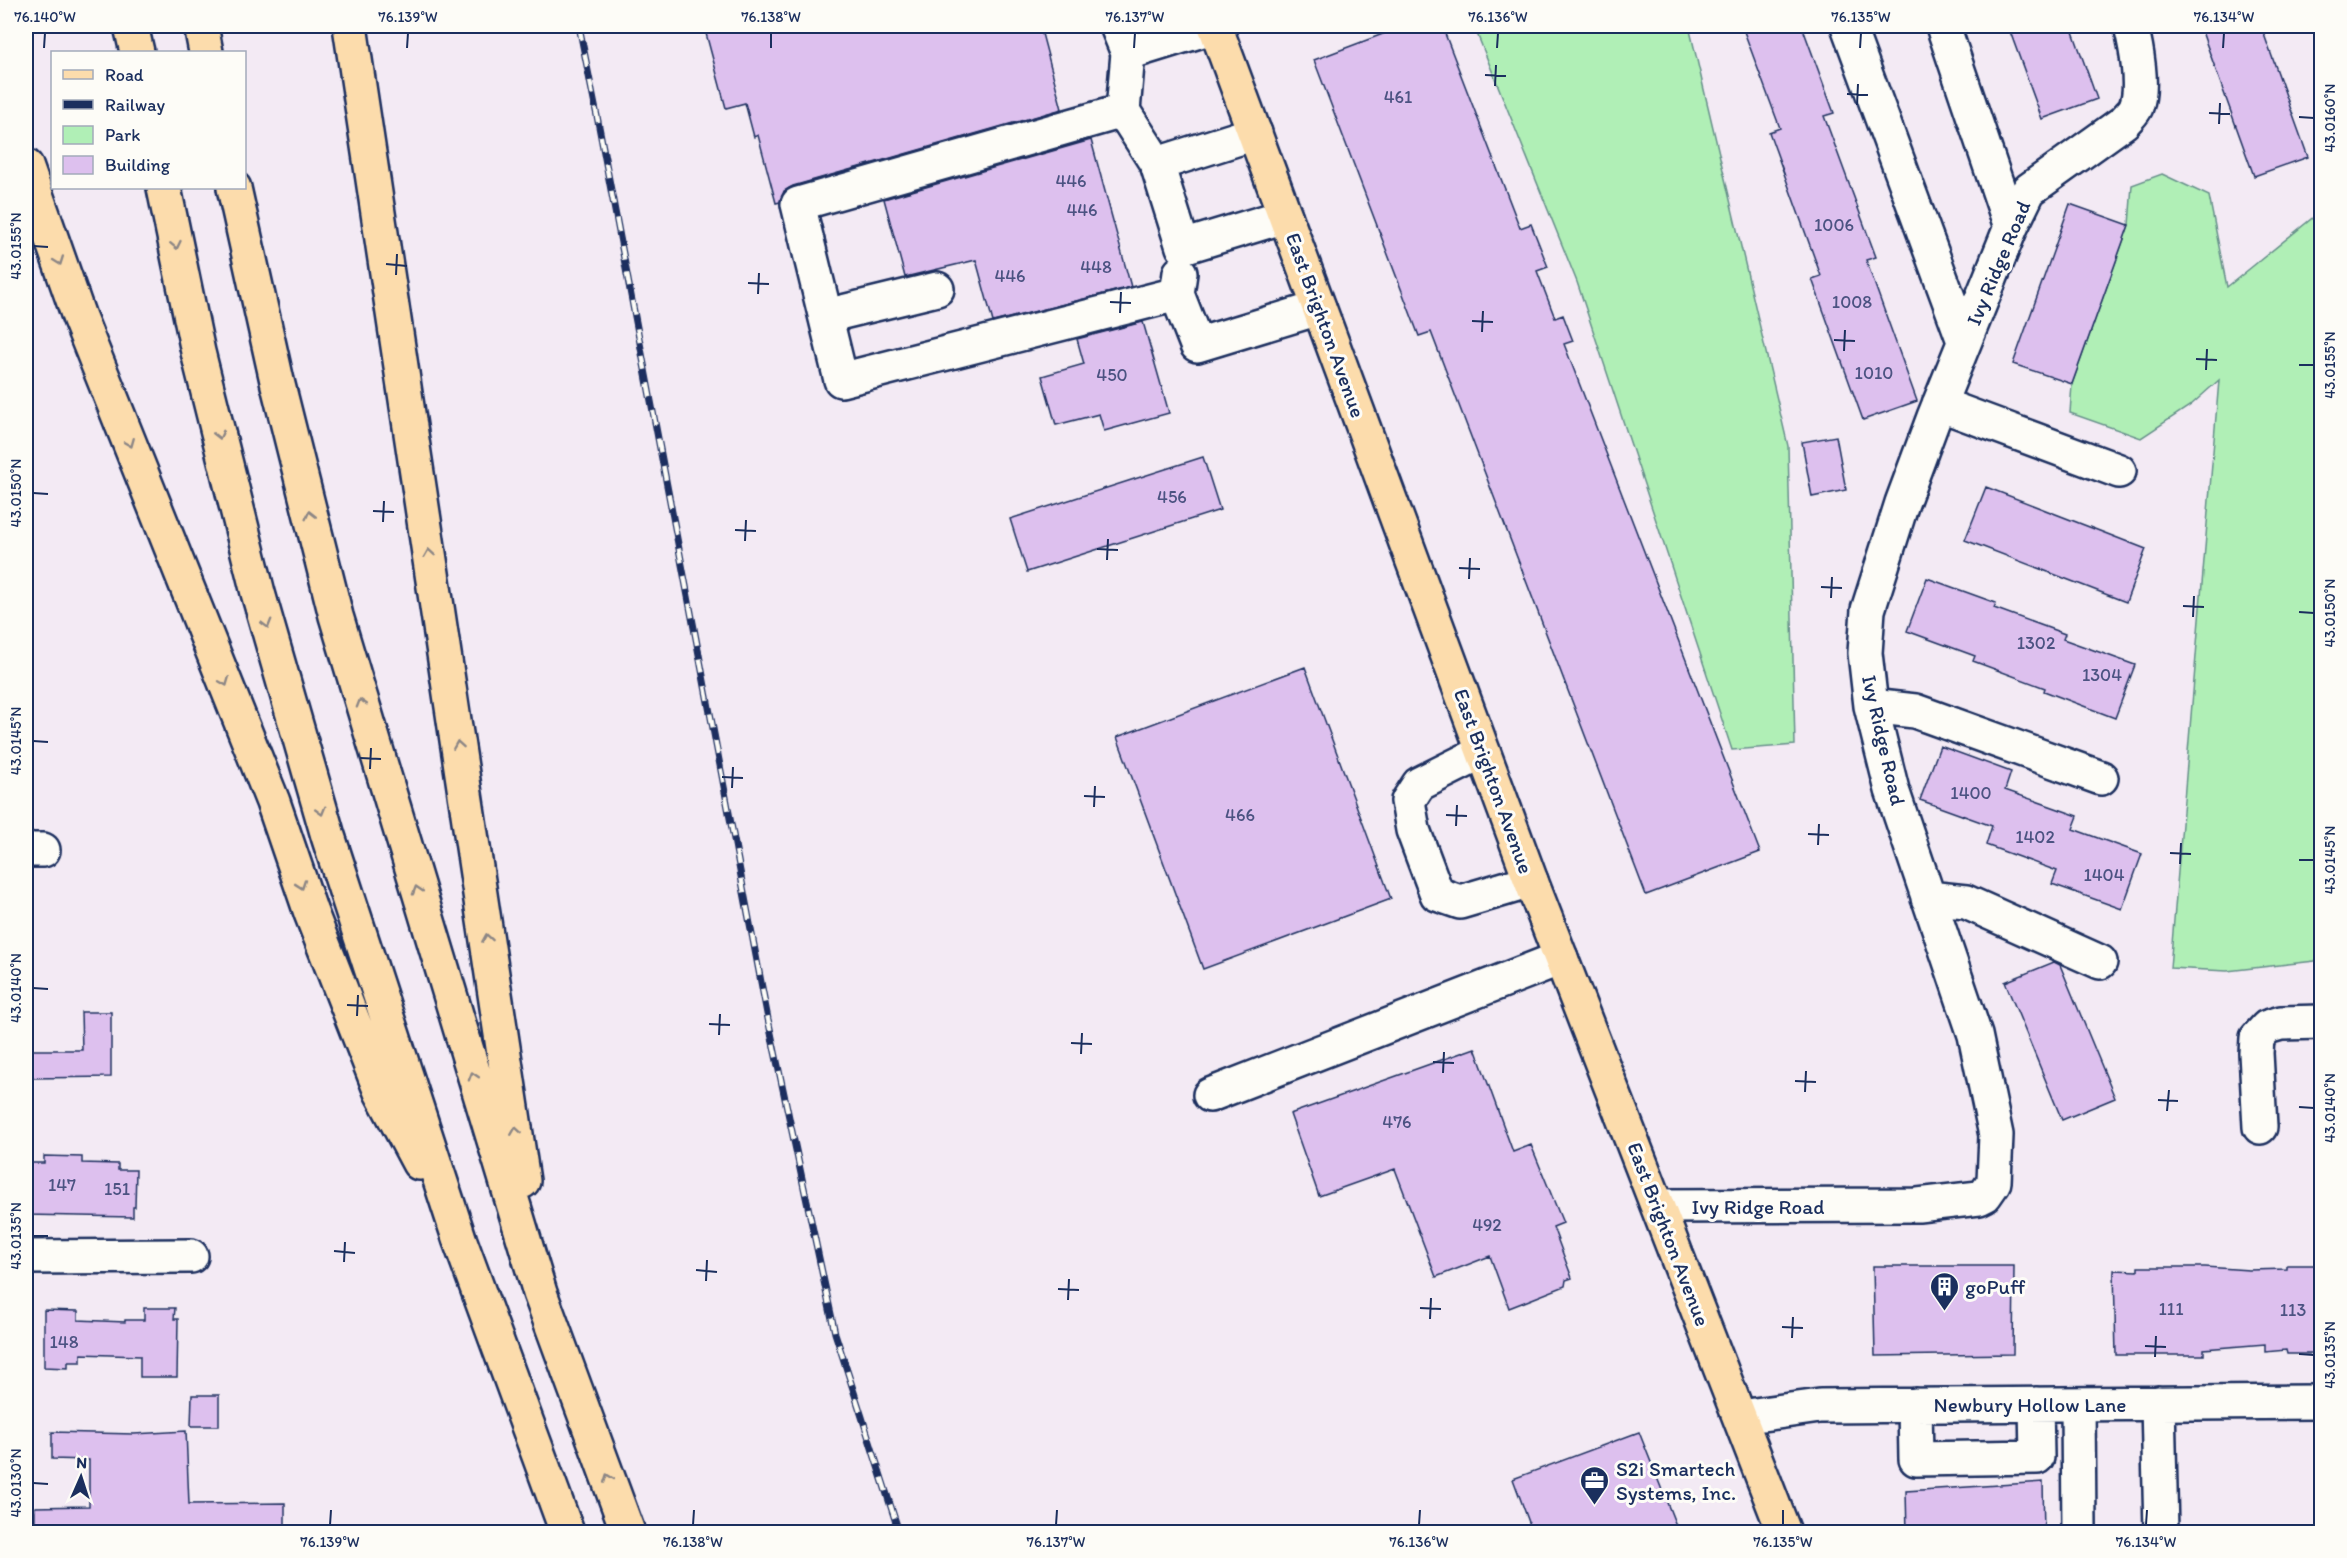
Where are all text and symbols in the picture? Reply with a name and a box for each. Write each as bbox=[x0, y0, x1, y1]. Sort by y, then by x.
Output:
text: 76.140°W bbox=[14, 8, 76, 26]
text: 76.139°W bbox=[378, 8, 438, 26]
text: 76.138°W bbox=[741, 8, 801, 26]
text: 76.137°W bbox=[1106, 8, 1165, 26]
text: 76.136°W bbox=[1468, 8, 1528, 26]
text: 76.135°W bbox=[1831, 8, 1891, 26]
text: 76.134°W bbox=[2194, 8, 2254, 26]
legend bbox=[51, 51, 246, 189]
text: Road bbox=[105, 64, 144, 86]
text: 43.0160°N bbox=[2321, 84, 2339, 152]
house number: 461 bbox=[1384, 86, 1412, 108]
text: Railway bbox=[105, 94, 166, 116]
text: Park bbox=[105, 124, 140, 146]
text: Building bbox=[105, 154, 171, 176]
house number: 446 bbox=[1055, 170, 1087, 192]
street label: Ivy Ridge Road bbox=[1961, 197, 2035, 329]
house number: 446 bbox=[1066, 199, 1098, 221]
text: 43.0155°N bbox=[7, 212, 25, 280]
house number: 1006 bbox=[1814, 214, 1854, 236]
street label: East Brighton Avenue bbox=[1281, 229, 1371, 421]
one-way arrow bbox=[169, 240, 182, 250]
one-way arrow bbox=[52, 255, 65, 266]
house number: 448 bbox=[1080, 256, 1112, 278]
house number: 446 bbox=[994, 265, 1026, 287]
house number: 1008 bbox=[1832, 291, 1872, 313]
text: 43.0155°N bbox=[2321, 331, 2339, 399]
house number: 1010 bbox=[1855, 362, 1893, 384]
house number: 450 bbox=[1096, 364, 1128, 386]
one-way arrow bbox=[211, 430, 224, 440]
one-way arrow bbox=[122, 437, 135, 448]
text: 43.0150°N bbox=[7, 459, 25, 527]
house number: 456 bbox=[1157, 486, 1187, 508]
one-way arrow bbox=[305, 510, 318, 520]
one-way arrow bbox=[423, 548, 436, 558]
text: 43.0150°N bbox=[2321, 579, 2339, 647]
one-way arrow bbox=[260, 618, 272, 629]
house number: 1302 bbox=[2017, 632, 2056, 654]
house number: 1304 bbox=[2082, 664, 2122, 686]
street label: Ivy Ridge Road bbox=[1857, 672, 1911, 808]
one-way arrow bbox=[218, 676, 230, 687]
street label: East Brighton Avenue bbox=[1449, 685, 1539, 877]
one-way arrow bbox=[356, 698, 368, 709]
text: 43.0145°N bbox=[7, 707, 25, 775]
one-way arrow bbox=[452, 741, 464, 750]
house number: 1400 bbox=[1950, 782, 1992, 804]
house number: 466 bbox=[1225, 804, 1255, 826]
one-way arrow bbox=[314, 805, 326, 816]
house number: 1402 bbox=[2015, 826, 2055, 848]
text: 43.0145°N bbox=[2321, 826, 2339, 894]
house number: 1404 bbox=[2083, 864, 2125, 886]
one-way arrow bbox=[294, 879, 307, 890]
one-way arrow bbox=[412, 885, 424, 896]
one-way arrow bbox=[481, 934, 493, 943]
text: 43.0140°N bbox=[7, 953, 25, 1023]
one-way arrow bbox=[468, 1071, 481, 1082]
text: 43.0140°N bbox=[2321, 1073, 2339, 1143]
house number: 476 bbox=[1382, 1111, 1412, 1133]
one-way arrow bbox=[510, 1127, 522, 1136]
street label: East Brighton Avenue bbox=[1622, 1138, 1716, 1330]
house number: 147 bbox=[48, 1174, 76, 1196]
house number: 151 bbox=[104, 1178, 130, 1200]
street label: Ivy Ridge Road bbox=[1692, 1194, 1824, 1219]
text: 43.0135°N bbox=[7, 1202, 25, 1270]
house number: 492 bbox=[1472, 1214, 1502, 1236]
building icon: goPuff bbox=[1928, 1270, 1960, 1312]
place label: goPuff bbox=[1965, 1274, 2026, 1299]
house number: 111 bbox=[2158, 1298, 2184, 1320]
house number: 113 bbox=[2280, 1299, 2306, 1321]
text: 43.0135°N bbox=[2321, 1321, 2339, 1389]
house number: 148 bbox=[49, 1331, 79, 1353]
street label: Newbury Hollow Lane bbox=[1934, 1392, 2126, 1417]
north arrow bbox=[51, 1447, 111, 1507]
text: 43.0130°N bbox=[7, 1448, 25, 1518]
text: N bbox=[76, 1453, 88, 1472]
place label: S2i Smartech Systems, Inc. bbox=[1616, 1456, 1736, 1505]
office icon: S2i Smartech Systems, Inc. bbox=[1579, 1464, 1611, 1506]
one-way arrow bbox=[602, 1473, 615, 1483]
text: 76.139°W bbox=[300, 1533, 360, 1551]
text: 76.138°W bbox=[663, 1533, 723, 1551]
text: 76.137°W bbox=[1027, 1533, 1086, 1551]
text: 76.136°W bbox=[1389, 1533, 1449, 1551]
text: 76.135°W bbox=[1753, 1533, 1813, 1551]
text: 76.134°W bbox=[2116, 1533, 2176, 1551]

